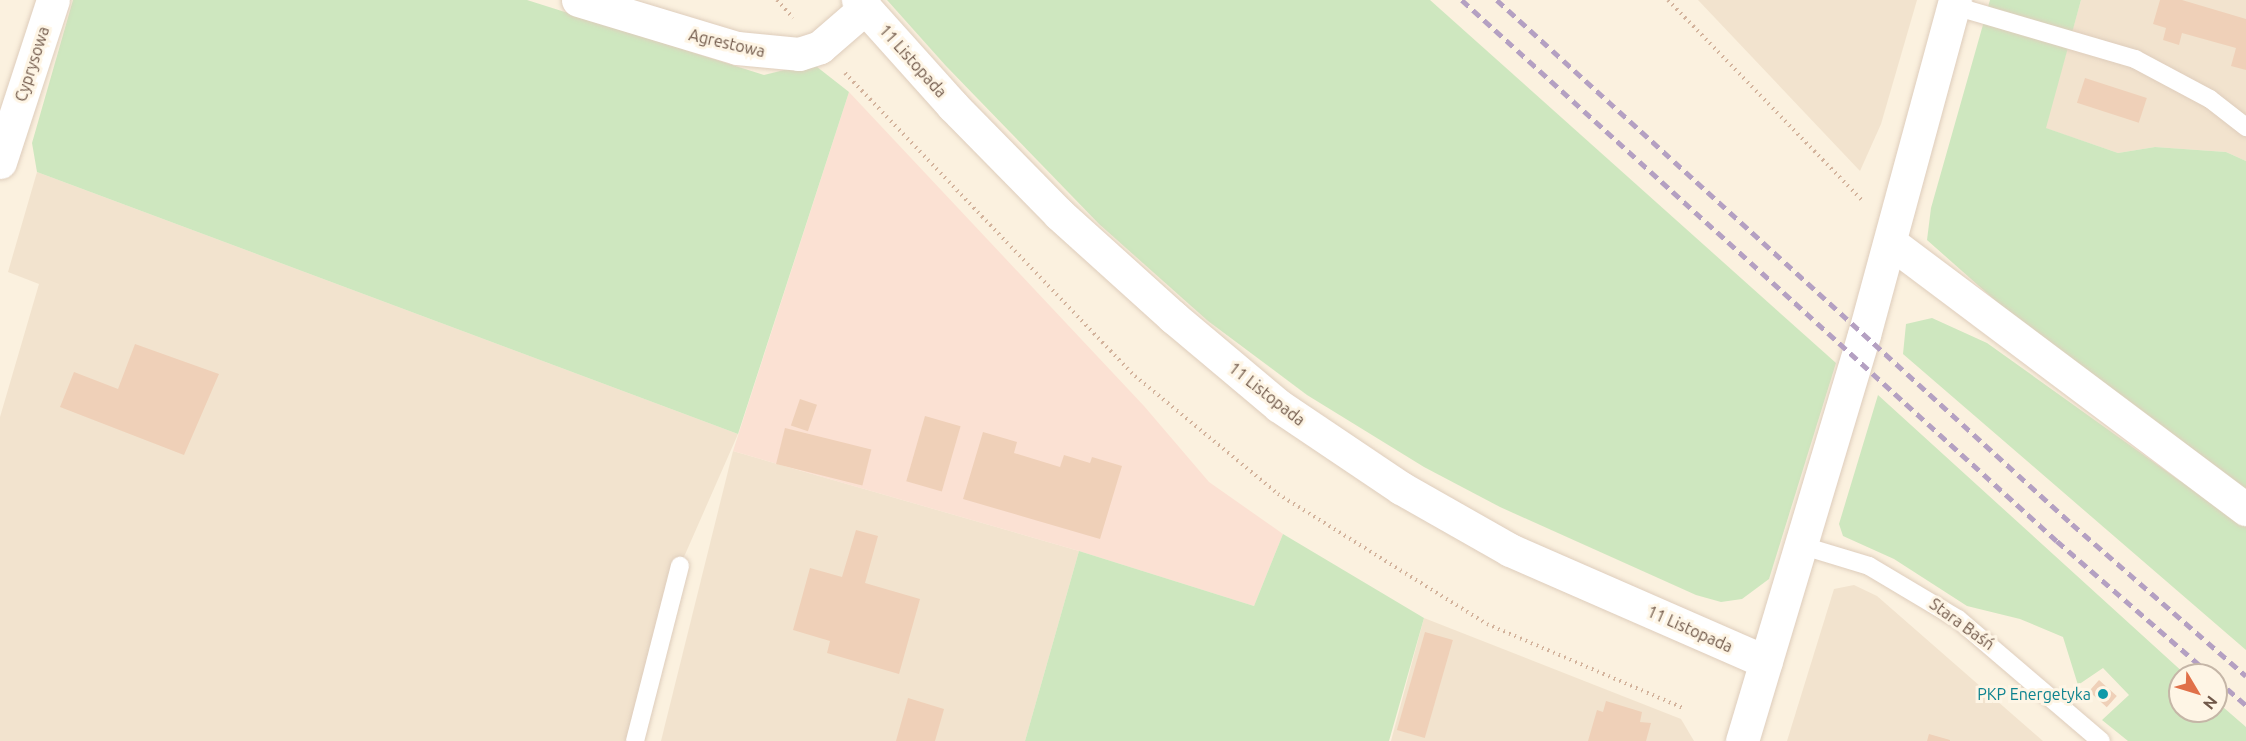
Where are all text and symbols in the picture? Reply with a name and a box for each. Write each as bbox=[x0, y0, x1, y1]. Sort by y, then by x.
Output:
street label: 11 Listopada bbox=[875, 21, 951, 101]
street label: Cyprysowa bbox=[11, 24, 53, 104]
street label: Agrestowa bbox=[687, 25, 767, 61]
street label: 11 Listopada bbox=[1225, 358, 1309, 430]
street label: Stara Baśń bbox=[1926, 594, 1998, 654]
street label: 11 Listopada bbox=[1644, 602, 1736, 656]
north arrow bbox=[2168, 663, 2228, 723]
place label: PKP Energetyka bbox=[1977, 684, 2091, 704]
marker: PKP Energetyka bbox=[2096, 687, 2110, 701]
text: N bbox=[2200, 693, 2221, 713]

